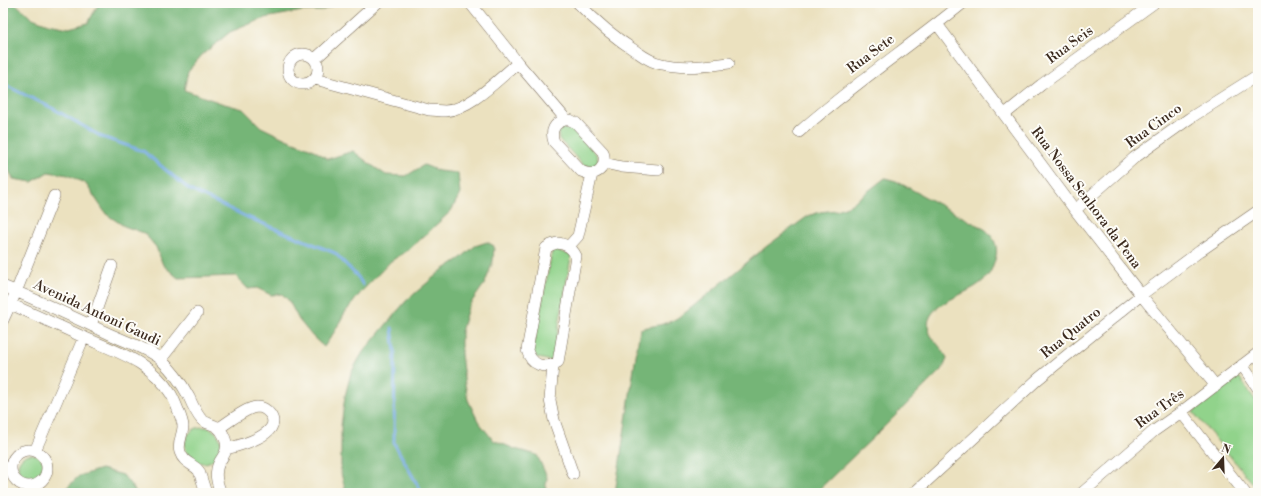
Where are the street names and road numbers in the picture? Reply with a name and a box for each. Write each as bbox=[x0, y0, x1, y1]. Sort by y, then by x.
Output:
street label: Rua Seis bbox=[1043, 22, 1097, 68]
street label: Rua Sete bbox=[844, 30, 898, 78]
street label: Rua Cinco bbox=[1122, 100, 1186, 152]
street label: Rua Nossa Senhora da Pena bbox=[1027, 124, 1146, 273]
street label: Avenida Antoni Gaudi bbox=[30, 275, 164, 350]
street label: Rua Quatro bbox=[1037, 303, 1105, 363]
street label: Rua Três bbox=[1132, 385, 1188, 433]

